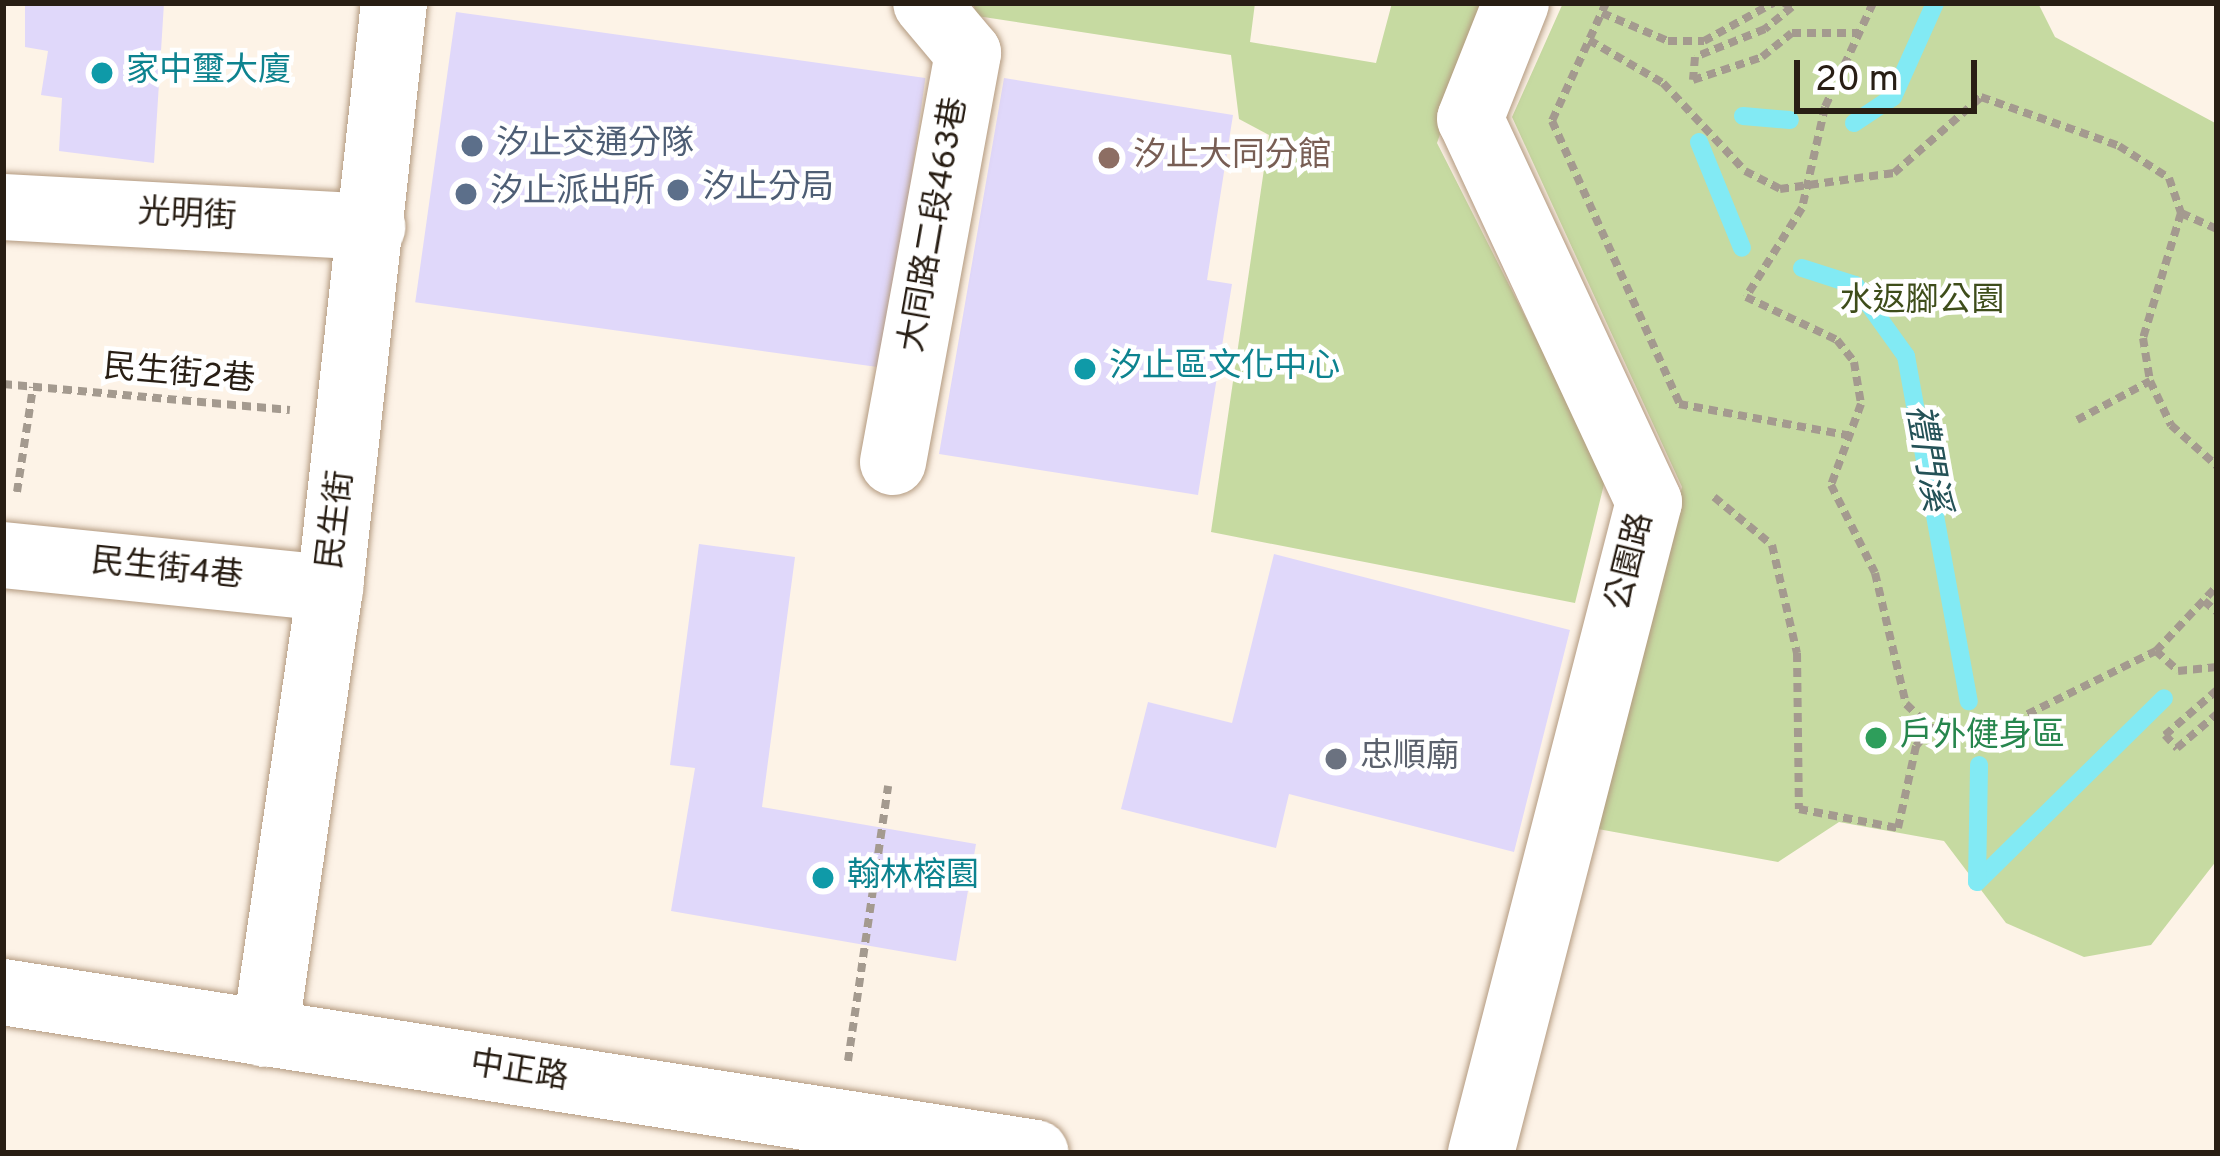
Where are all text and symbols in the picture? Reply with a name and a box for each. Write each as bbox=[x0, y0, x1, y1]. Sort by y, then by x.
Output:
scale bar bbox=[1800, 36, 1983, 110]
place label: 家中璽大廈 bbox=[126, 53, 291, 93]
text: 20 m bbox=[1815, 58, 1899, 104]
marker: 家中璽大廈 bbox=[89, 60, 115, 86]
street label: 大同路二段463巷 bbox=[894, 94, 978, 356]
place label: 汐止交通分隊 bbox=[496, 126, 694, 166]
marker: 汐止交通分隊 bbox=[459, 133, 485, 159]
place label: 汐止大同分館 bbox=[1133, 138, 1331, 178]
marker: 汐止大同分館 bbox=[1096, 145, 1122, 171]
place label: 汐止分局 bbox=[702, 170, 834, 210]
place label: 汐止派出所 bbox=[490, 174, 655, 214]
marker: 汐止分局 bbox=[665, 177, 691, 203]
marker: 汐止派出所 bbox=[453, 181, 479, 207]
street label: 光明街 bbox=[137, 195, 237, 239]
park label: 水返腳公園 bbox=[1840, 283, 2004, 323]
place label: 汐止區文化中心 bbox=[1109, 349, 1340, 389]
street label: 民生街2巷 bbox=[101, 350, 257, 402]
marker: 汐止區文化中心 bbox=[1072, 356, 1098, 382]
water label: 禮門溪 bbox=[1894, 401, 1956, 515]
street label: 民生街 bbox=[312, 468, 364, 572]
street label: 公園路 bbox=[1601, 509, 1663, 615]
street label: 民生街4巷 bbox=[89, 543, 245, 599]
place label: 戶外健身區 bbox=[1900, 718, 2065, 758]
marker: 戶外健身區 bbox=[1863, 725, 1889, 751]
place label: 忠順廟 bbox=[1360, 739, 1459, 779]
marker: 忠順廟 bbox=[1323, 746, 1349, 772]
place label: 翰林榕園 bbox=[847, 858, 979, 898]
marker: 翰林榕園 bbox=[810, 865, 836, 891]
street label: 中正路 bbox=[467, 1046, 571, 1100]

